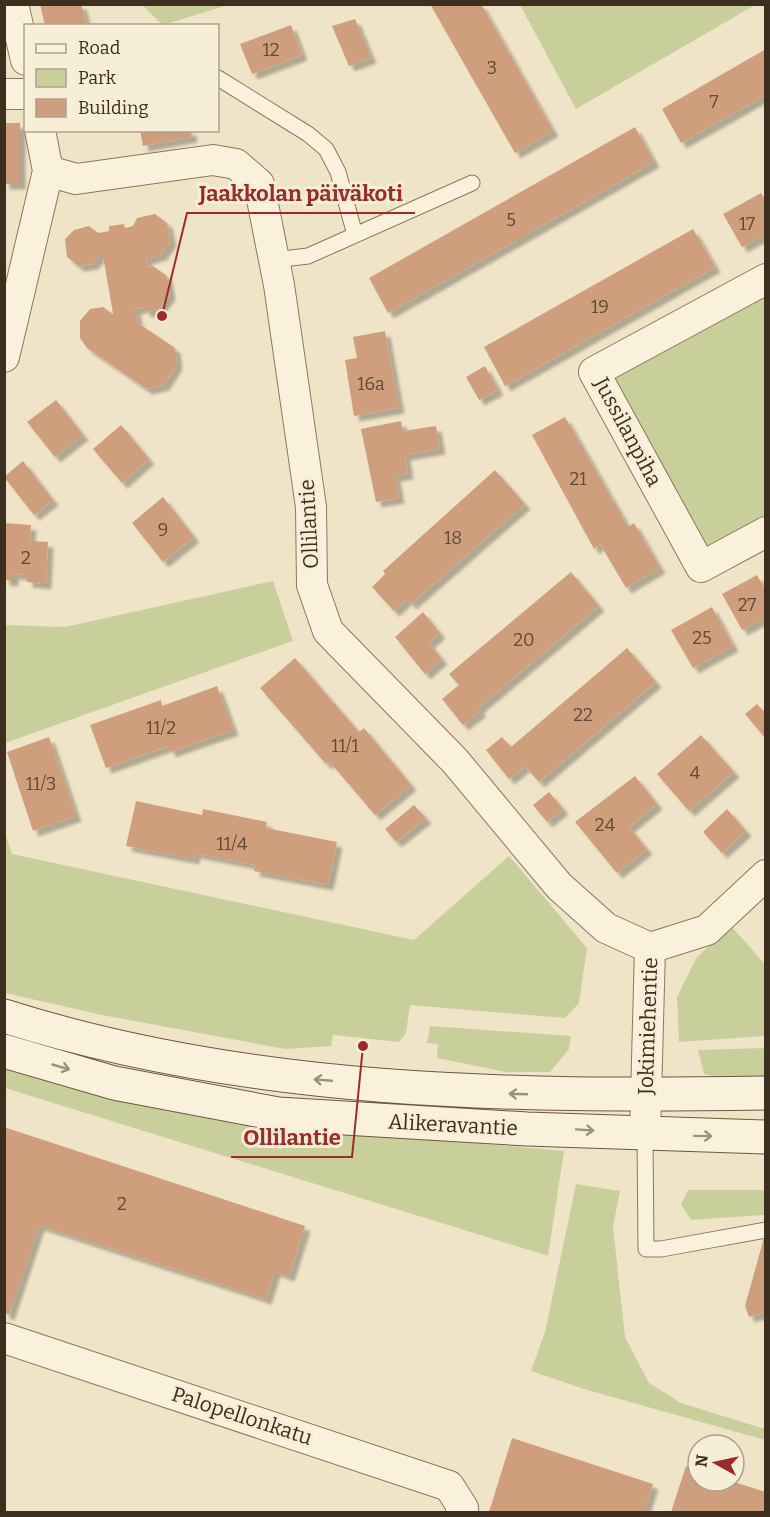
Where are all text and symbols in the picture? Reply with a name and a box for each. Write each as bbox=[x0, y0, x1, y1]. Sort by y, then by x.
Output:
legend bbox=[24, 24, 219, 132]
text: Road bbox=[78, 37, 121, 59]
house number: 12 bbox=[262, 39, 280, 61]
house number: 3 bbox=[487, 57, 497, 79]
text: Park bbox=[78, 67, 117, 89]
house number: 7 bbox=[709, 91, 719, 113]
text: Building bbox=[78, 97, 149, 119]
callout: Jaakkolan päiväkoti bbox=[187, 173, 415, 213]
text: Jaakkolan päiväkoti bbox=[198, 180, 403, 207]
house number: 5 bbox=[506, 209, 516, 231]
house number: 17 bbox=[739, 213, 755, 235]
house number: 19 bbox=[591, 296, 609, 318]
street label: Jussilanpiha bbox=[588, 372, 668, 491]
house number: 16a bbox=[357, 373, 385, 395]
house number: 21 bbox=[569, 468, 587, 490]
street label: Ollilantie bbox=[294, 478, 324, 570]
house number: 9 bbox=[158, 519, 168, 541]
house number: 18 bbox=[444, 527, 462, 549]
house number: 2 bbox=[21, 547, 31, 569]
house number: 27 bbox=[738, 594, 756, 616]
house number: 25 bbox=[692, 627, 712, 649]
house number: 20 bbox=[513, 629, 535, 651]
house number: 22 bbox=[573, 704, 593, 726]
house number: 11/2 bbox=[146, 717, 176, 739]
house number: 11/1 bbox=[331, 735, 360, 757]
house number: 4 bbox=[690, 762, 701, 784]
house number: 11/3 bbox=[26, 773, 56, 795]
house number: 24 bbox=[595, 814, 616, 836]
house number: 11/4 bbox=[217, 833, 248, 855]
street label: Jokimiehentie bbox=[633, 957, 663, 1096]
one-way arrow bbox=[51, 1062, 70, 1073]
one-way arrow bbox=[314, 1074, 334, 1085]
one-way arrow bbox=[508, 1088, 528, 1099]
street label: Alikeravantie bbox=[387, 1109, 519, 1141]
callout: Ollilantie bbox=[231, 1117, 352, 1157]
text: Ollilantie bbox=[243, 1124, 341, 1151]
one-way arrow bbox=[575, 1125, 595, 1136]
one-way arrow bbox=[693, 1130, 713, 1142]
house number: 2 bbox=[117, 1193, 127, 1215]
street label: Palopellonkatu bbox=[168, 1381, 316, 1451]
north arrow bbox=[686, 1433, 746, 1493]
text: N bbox=[691, 1454, 712, 1468]

